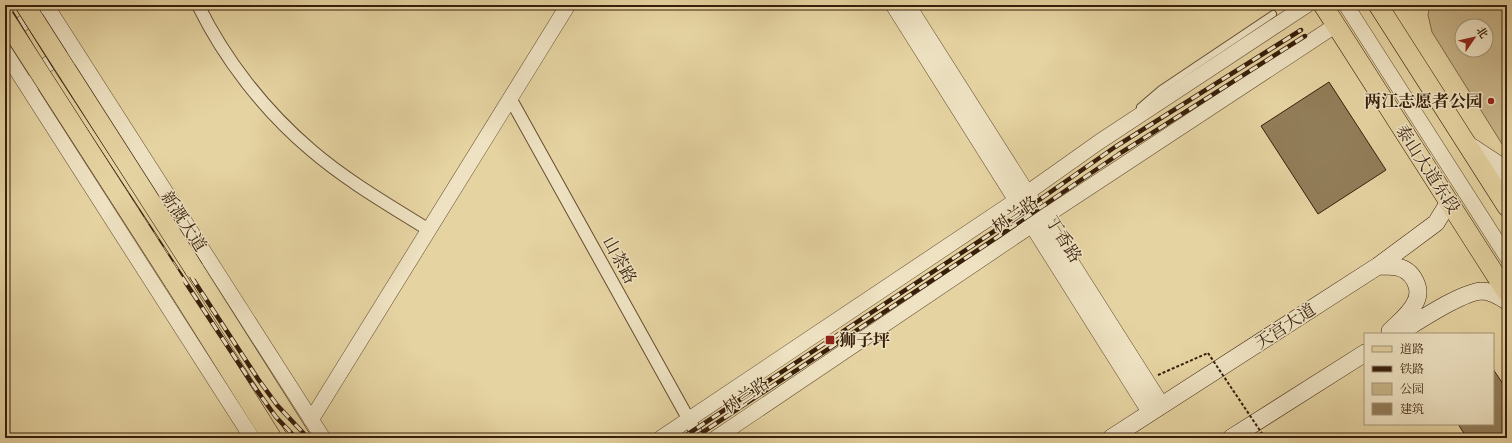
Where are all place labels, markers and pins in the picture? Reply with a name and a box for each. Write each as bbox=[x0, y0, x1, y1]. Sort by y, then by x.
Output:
place label: 两江志愿者公园 bbox=[1364, 91, 1483, 112]
marker: 两江志愿者公园 bbox=[1486, 96, 1496, 106]
place label: 狮子坪 bbox=[839, 330, 890, 351]
marker: 狮子坪 bbox=[824, 334, 836, 346]

